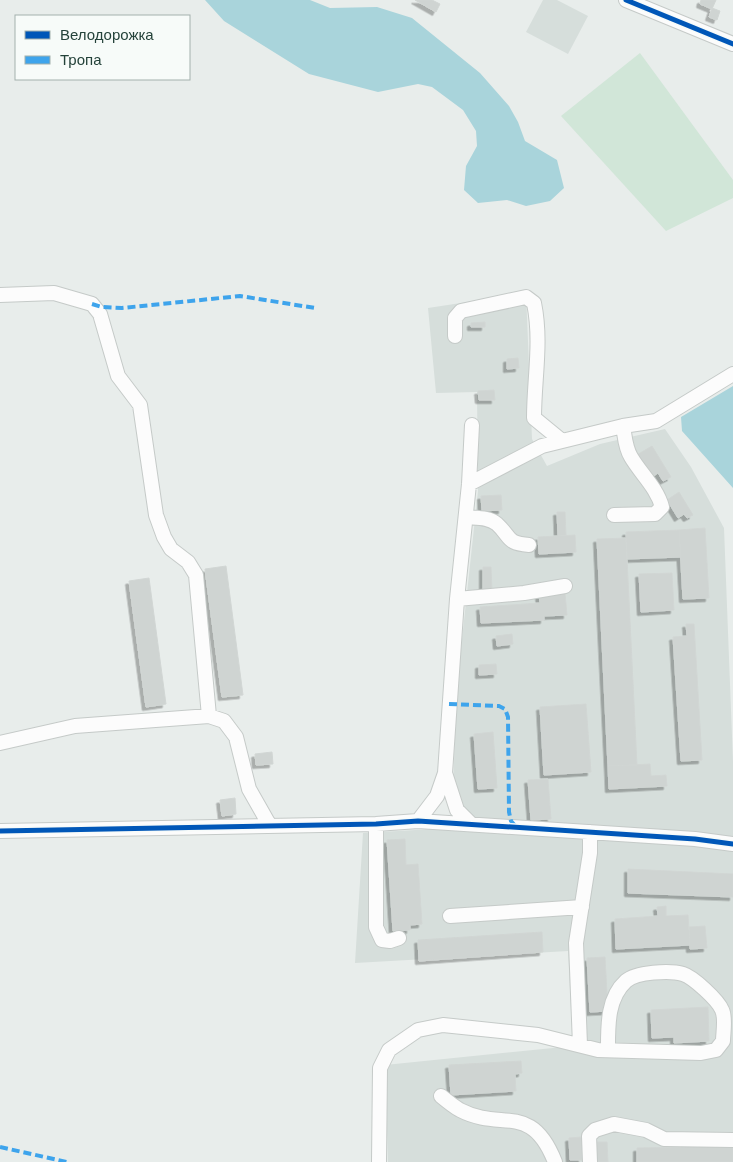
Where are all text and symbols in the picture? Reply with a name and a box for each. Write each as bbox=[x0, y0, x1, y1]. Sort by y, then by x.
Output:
legend bbox=[15, 15, 190, 80]
text: Велодорожка bbox=[60, 26, 154, 43]
text: Тропа bbox=[60, 51, 102, 68]

